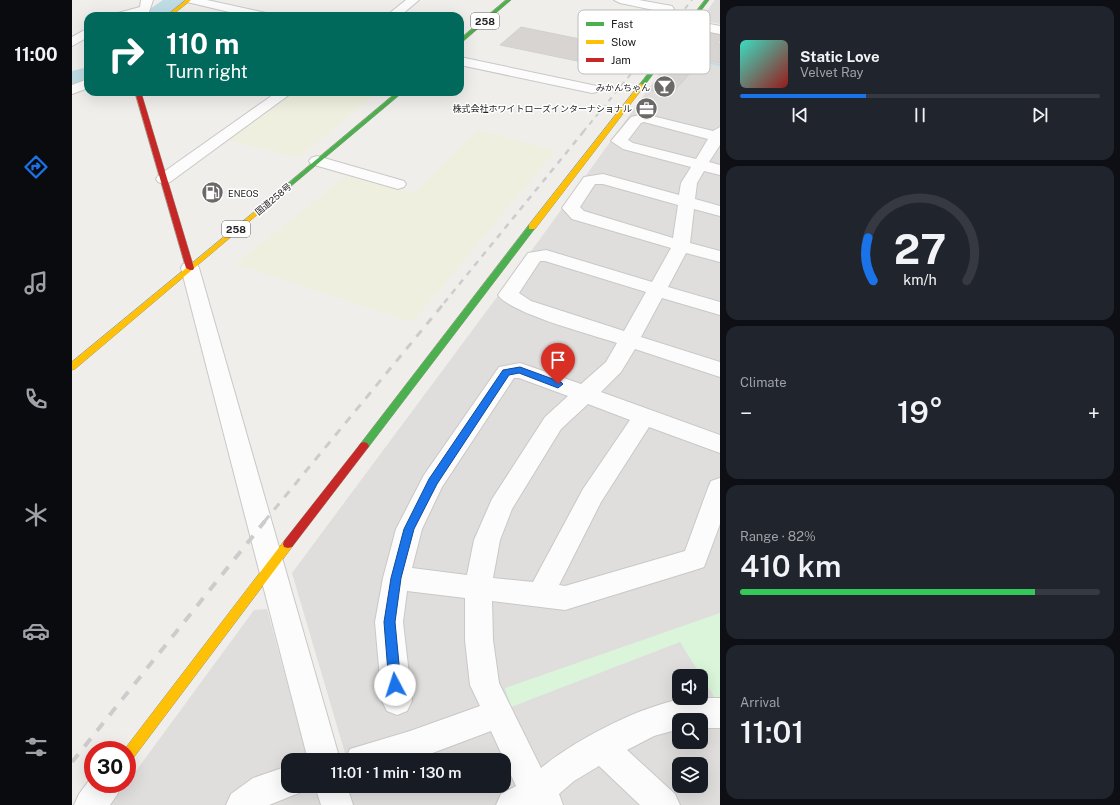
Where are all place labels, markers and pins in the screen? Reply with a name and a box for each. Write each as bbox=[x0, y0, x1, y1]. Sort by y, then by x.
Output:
bar icon: みかんちゃん bbox=[652, 74, 678, 100]
place label: みかんちゃん bbox=[596, 82, 650, 93]
office icon: 株式会社ホワイトローズインターナショナル bbox=[634, 95, 660, 121]
place label: 株式会社ホワイトローズインターナショナル bbox=[452, 103, 632, 114]
fuel station icon: ENEOS bbox=[200, 180, 226, 206]
place label: ENEOS bbox=[228, 188, 259, 199]
pin bbox=[541, 343, 575, 384]

